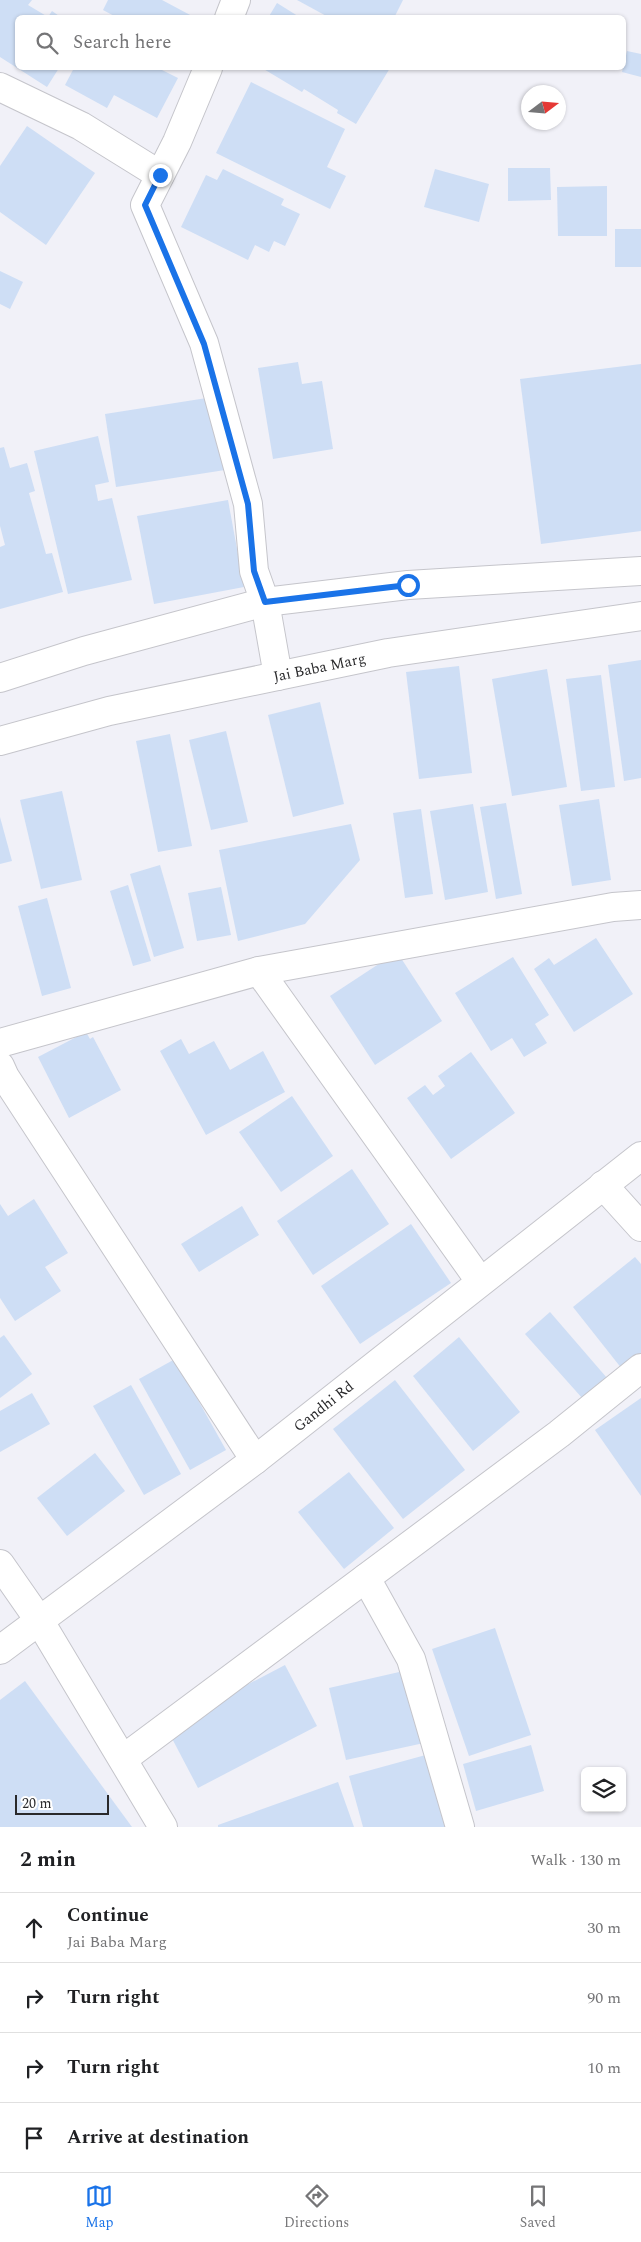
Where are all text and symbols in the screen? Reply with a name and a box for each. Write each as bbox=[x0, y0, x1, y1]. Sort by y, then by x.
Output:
search box bbox=[15, 15, 626, 70]
text: Search here bbox=[73, 28, 172, 57]
icon: search bbox=[33, 29, 61, 57]
north arrow bbox=[521, 85, 566, 130]
route end bbox=[149, 164, 172, 187]
route start bbox=[397, 574, 420, 597]
street label: Jai Baba Marg bbox=[271, 646, 368, 688]
street label: Gandhi Rd bbox=[288, 1375, 359, 1437]
map controls bbox=[581, 1767, 626, 1812]
button: layers bbox=[581, 1767, 626, 1812]
scale bar bbox=[15, 1792, 109, 1815]
text: 20 m bbox=[22, 1793, 52, 1814]
text: 2 min bbox=[20, 1844, 76, 1876]
text: Walk · 130 m bbox=[530, 1848, 621, 1872]
text: Continue bbox=[67, 1901, 149, 1930]
icon: ahead bbox=[20, 1914, 48, 1942]
text: 30 m bbox=[587, 1916, 621, 1940]
text: Jai Baba Marg bbox=[67, 1930, 167, 1954]
text: Turn right bbox=[67, 1983, 160, 2012]
icon: right bbox=[20, 1984, 48, 2012]
text: 90 m bbox=[587, 1986, 621, 2010]
text: Turn right bbox=[67, 2053, 160, 2082]
icon: right bbox=[20, 2054, 48, 2082]
text: 10 m bbox=[587, 2056, 621, 2080]
text: Arrive at destination bbox=[67, 2123, 249, 2152]
icon: arrive bbox=[20, 2124, 48, 2152]
tab: Map bbox=[85, 2182, 113, 2233]
tab: Directions bbox=[284, 2182, 349, 2233]
tab: Saved bbox=[520, 2182, 556, 2233]

